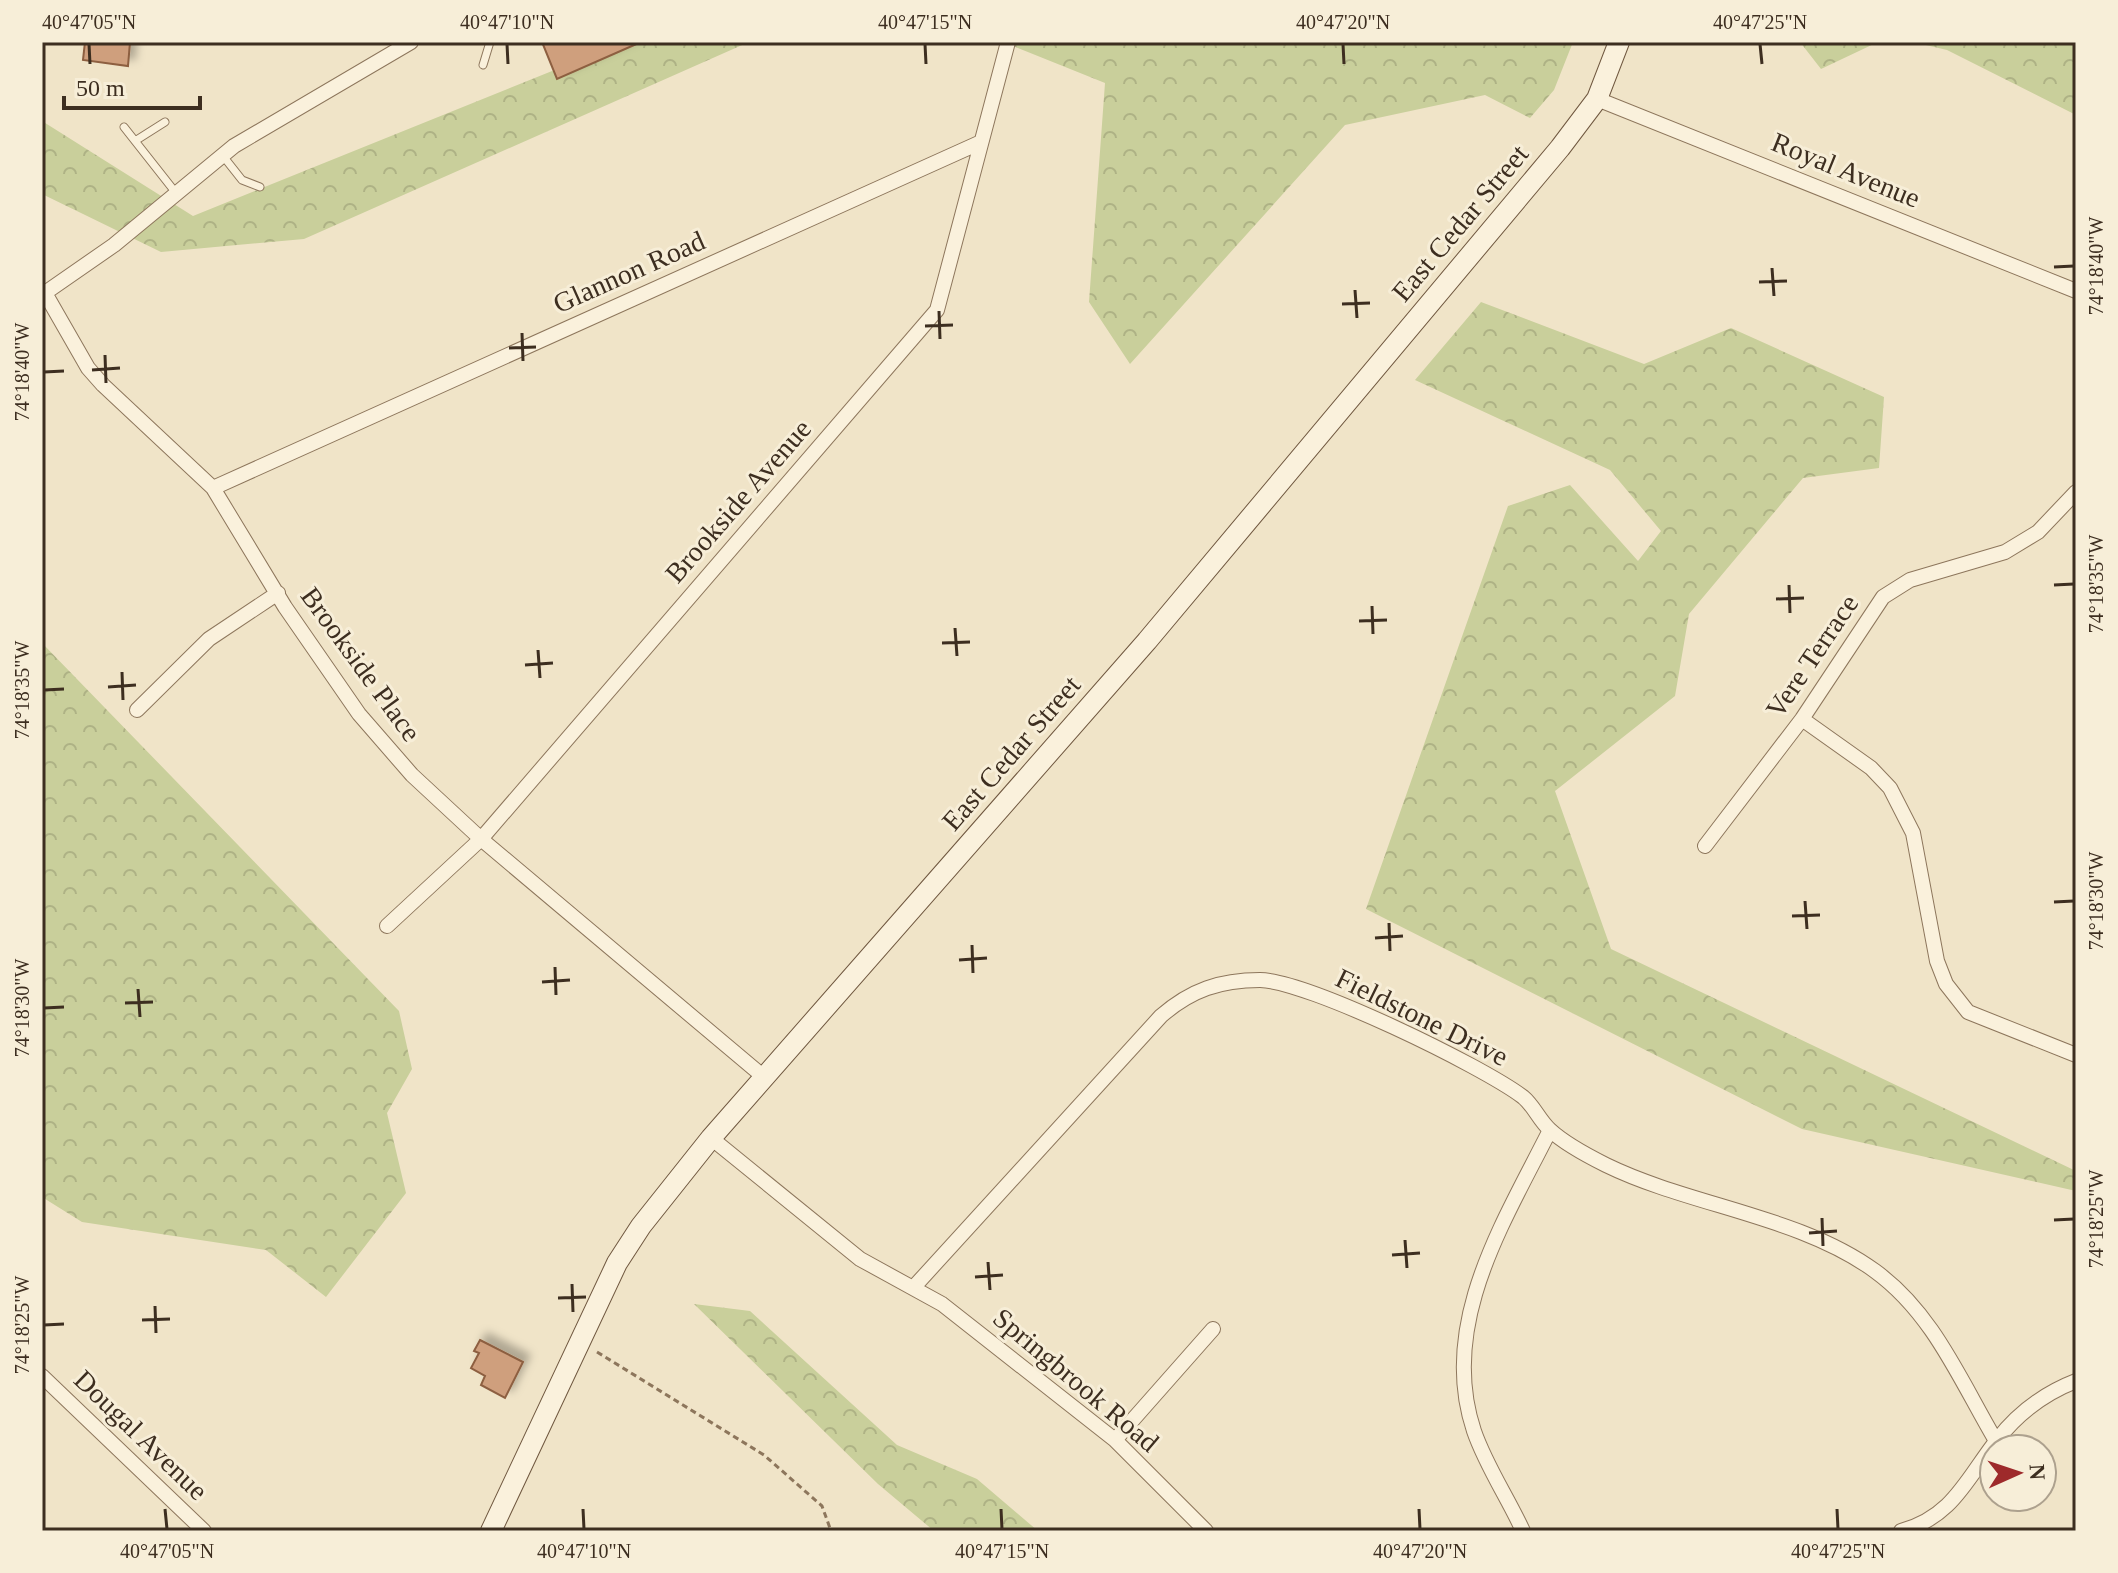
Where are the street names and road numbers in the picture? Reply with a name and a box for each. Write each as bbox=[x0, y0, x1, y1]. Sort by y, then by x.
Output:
street label: Royal Avenue bbox=[1767, 126, 1925, 214]
street label: East Cedar Street bbox=[1386, 138, 1534, 307]
street label: Glannon Road bbox=[548, 225, 710, 319]
street label: Brookside Avenue bbox=[659, 413, 817, 589]
street label: Brookside Place bbox=[295, 581, 427, 747]
street label: Vere Terrace bbox=[1760, 589, 1864, 723]
street label: East Cedar Street bbox=[936, 669, 1087, 837]
street label: Fieldstone Drive bbox=[1331, 962, 1513, 1072]
street label: Springbrook Road bbox=[987, 1302, 1165, 1458]
street label: Dougal Avenue bbox=[68, 1364, 214, 1506]

